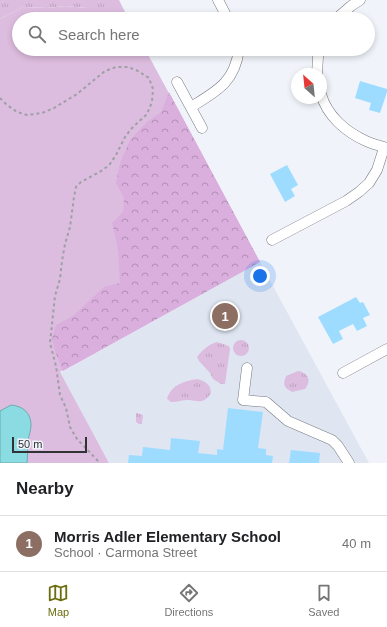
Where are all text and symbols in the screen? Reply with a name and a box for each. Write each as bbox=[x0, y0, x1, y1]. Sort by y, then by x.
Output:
search box bbox=[12, 12, 375, 56]
icon: search bbox=[26, 23, 48, 45]
text: Search here bbox=[58, 26, 140, 43]
north arrow bbox=[291, 68, 327, 104]
your location bbox=[250, 266, 270, 286]
pin: 1 bbox=[212, 301, 238, 331]
scale bar bbox=[12, 435, 87, 454]
text: 50 m bbox=[18, 438, 42, 450]
text: Nearby bbox=[16, 479, 74, 498]
text: Morris Adler Elementary School bbox=[54, 528, 281, 545]
text: 1 bbox=[25, 536, 33, 551]
text: 40 m bbox=[342, 536, 371, 551]
text: School · Carmona Street bbox=[54, 545, 197, 560]
tab: Map bbox=[47, 582, 69, 618]
tab: Directions bbox=[164, 582, 213, 618]
tab: Saved bbox=[308, 582, 339, 618]

